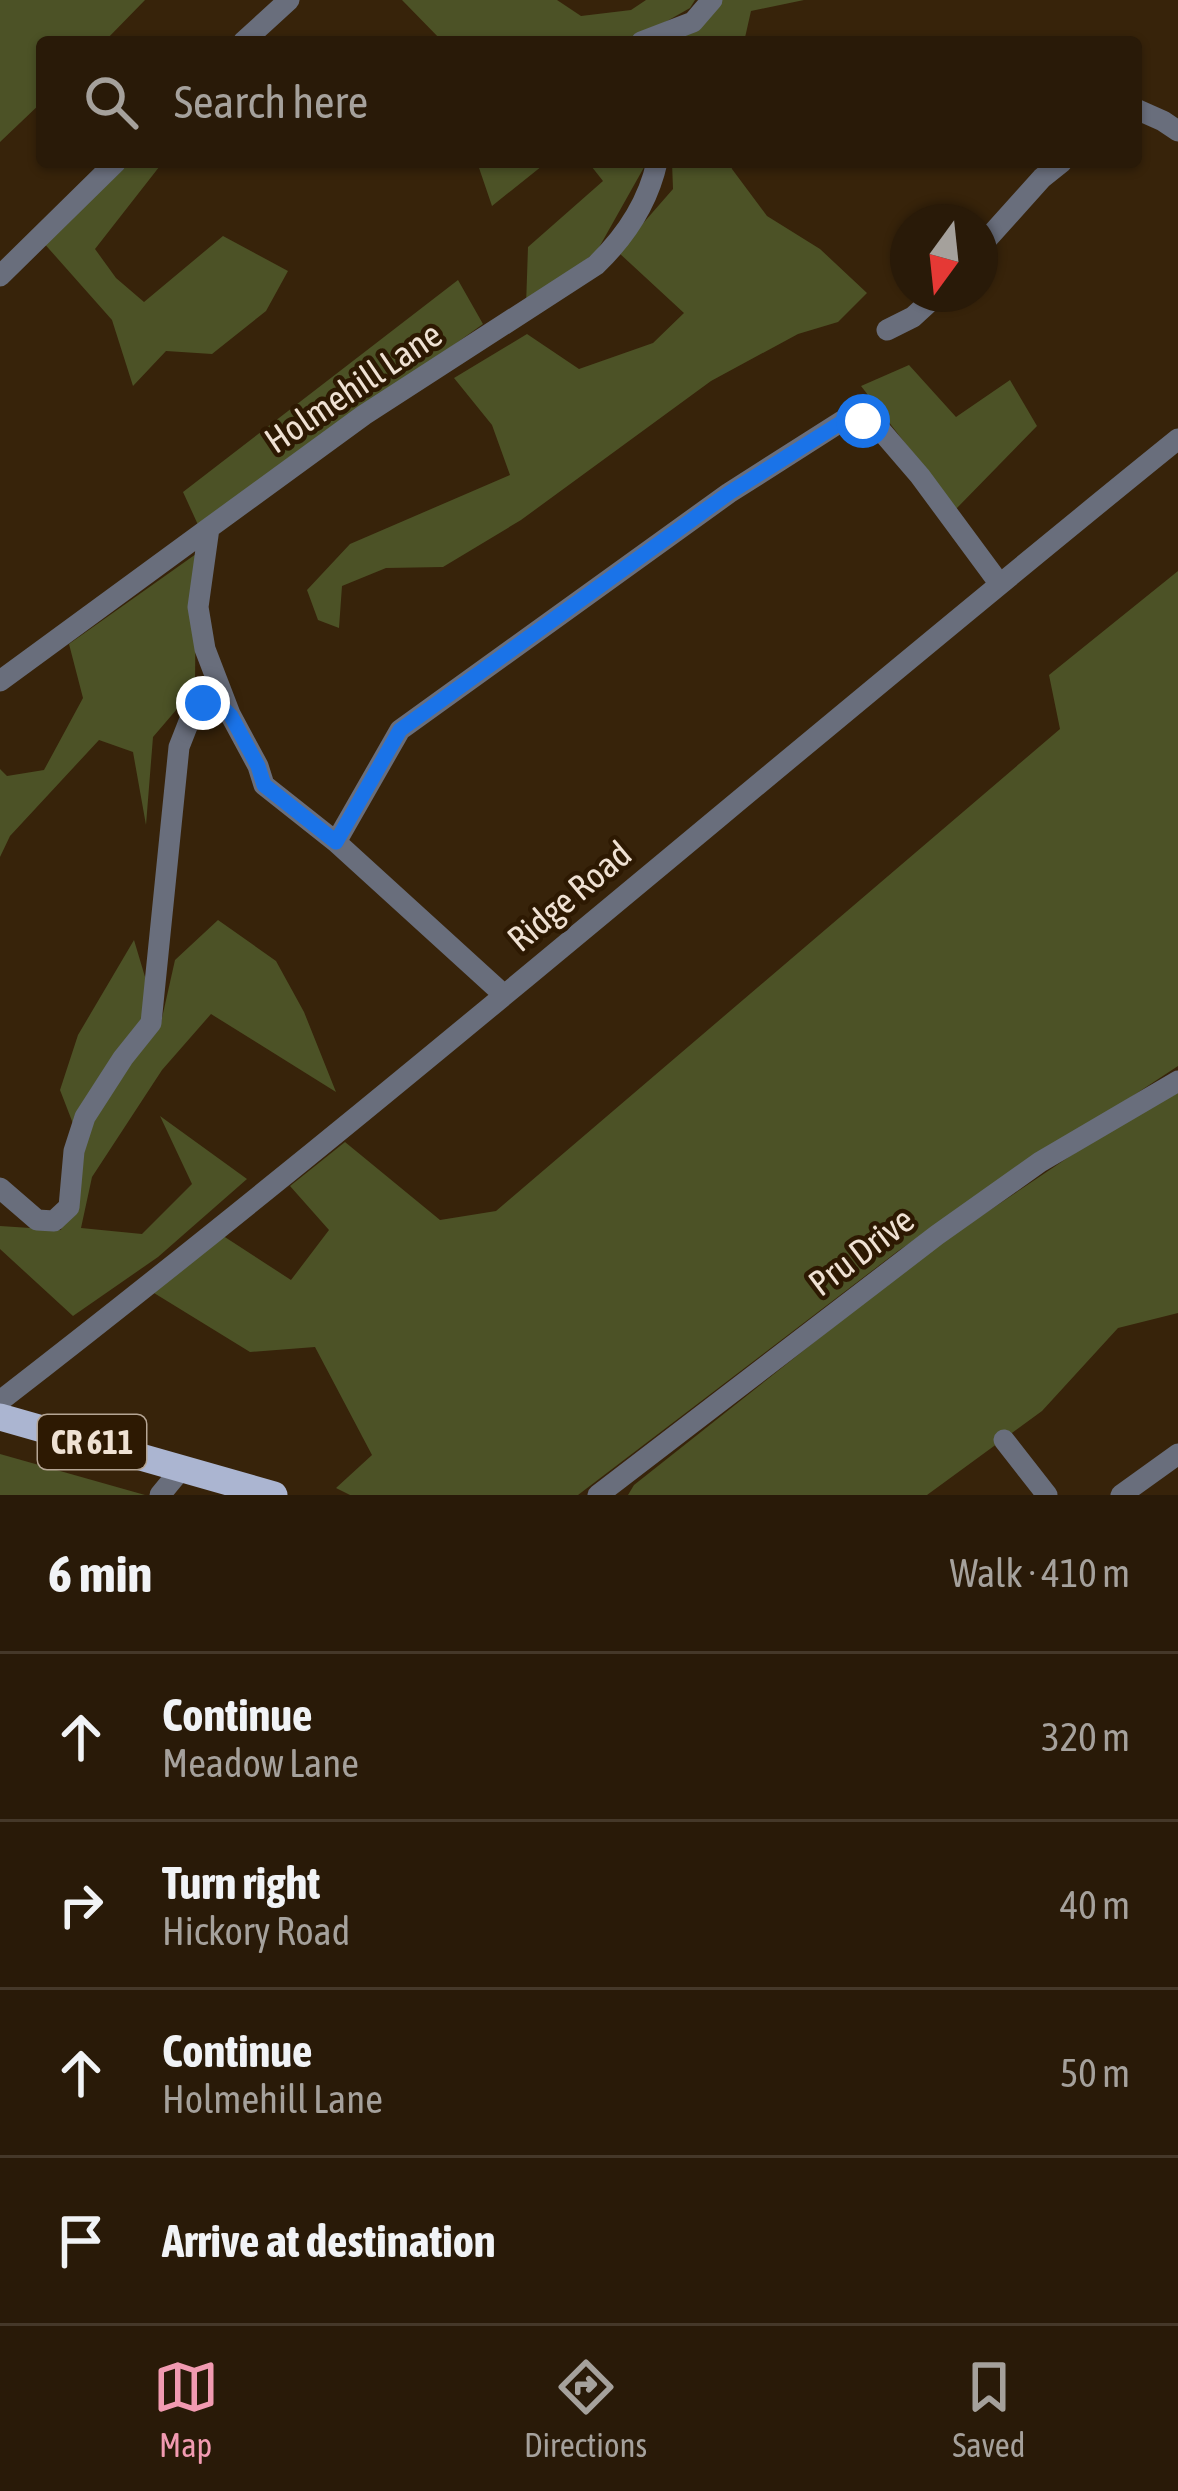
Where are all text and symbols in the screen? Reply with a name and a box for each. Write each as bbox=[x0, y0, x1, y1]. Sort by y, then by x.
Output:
search box bbox=[36, 36, 1142, 168]
icon: search bbox=[78, 69, 144, 135]
text: Search here bbox=[174, 76, 368, 128]
north arrow bbox=[890, 204, 998, 312]
street label: Holmehill Lane bbox=[257, 313, 449, 461]
route start bbox=[836, 394, 890, 448]
route end bbox=[176, 676, 230, 730]
street label: Ridge Road bbox=[499, 832, 639, 960]
street label: Pru Drive bbox=[800, 1198, 922, 1304]
road number: CR 611 bbox=[38, 1415, 146, 1469]
text: 6 min bbox=[48, 1544, 152, 1603]
text: Walk · 410 m bbox=[950, 1551, 1130, 1595]
text: Continue bbox=[162, 1689, 313, 1741]
icon: ahead bbox=[48, 1704, 114, 1770]
text: 320 m bbox=[1042, 1715, 1130, 1759]
text: Meadow Lane bbox=[162, 1741, 359, 1785]
text: Turn right bbox=[162, 1857, 320, 1909]
icon: right bbox=[48, 1872, 114, 1938]
text: 40 m bbox=[1060, 1883, 1130, 1927]
text: Hickory Road bbox=[162, 1909, 350, 1953]
text: Continue bbox=[162, 2025, 313, 2077]
icon: ahead bbox=[48, 2040, 114, 2106]
text: 50 m bbox=[1060, 2051, 1130, 2095]
text: Holmehill Lane bbox=[162, 2077, 383, 2121]
icon: arrive bbox=[48, 2208, 114, 2274]
text: Arrive at destination bbox=[162, 2215, 496, 2267]
tab: Map bbox=[153, 2354, 219, 2464]
tab: Directions bbox=[524, 2354, 647, 2464]
tab: Saved bbox=[952, 2354, 1025, 2464]

